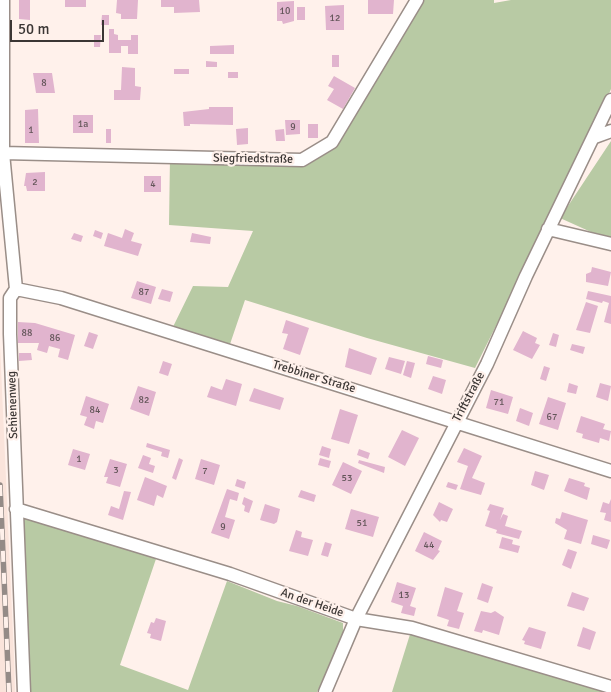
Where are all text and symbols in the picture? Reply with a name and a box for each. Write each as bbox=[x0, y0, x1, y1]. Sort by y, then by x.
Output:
house number: 10 bbox=[280, 5, 290, 17]
scale bar bbox=[12, 10, 106, 42]
house number: 12 bbox=[330, 12, 340, 24]
text: 50 m bbox=[18, 20, 49, 38]
house number: 8 bbox=[41, 77, 47, 89]
house number: 1a bbox=[78, 118, 88, 130]
house number: 9 bbox=[290, 121, 296, 133]
house number: 1 bbox=[28, 124, 34, 136]
street label: Siegfriedstraße bbox=[213, 151, 293, 167]
house number: 2 bbox=[32, 176, 38, 188]
house number: 4 bbox=[150, 178, 156, 190]
house number: 87 bbox=[139, 286, 149, 298]
house number: 88 bbox=[22, 327, 32, 339]
house number: 86 bbox=[50, 332, 60, 344]
street label: Trebbiner Straße bbox=[271, 358, 357, 396]
street label: Triftstraße bbox=[450, 370, 488, 424]
street label: Schienenweg bbox=[5, 371, 21, 439]
house number: 82 bbox=[139, 394, 149, 406]
house number: 71 bbox=[494, 396, 504, 408]
house number: 84 bbox=[90, 404, 100, 416]
house number: 67 bbox=[547, 411, 557, 423]
house number: 1 bbox=[76, 453, 82, 465]
house number: 3 bbox=[113, 464, 119, 476]
house number: 7 bbox=[202, 465, 208, 477]
house number: 53 bbox=[342, 472, 352, 484]
house number: 51 bbox=[357, 517, 367, 529]
house number: 9 bbox=[220, 521, 226, 533]
house number: 44 bbox=[424, 539, 434, 551]
street label: An der Heide bbox=[279, 586, 345, 620]
house number: 13 bbox=[399, 589, 409, 601]

